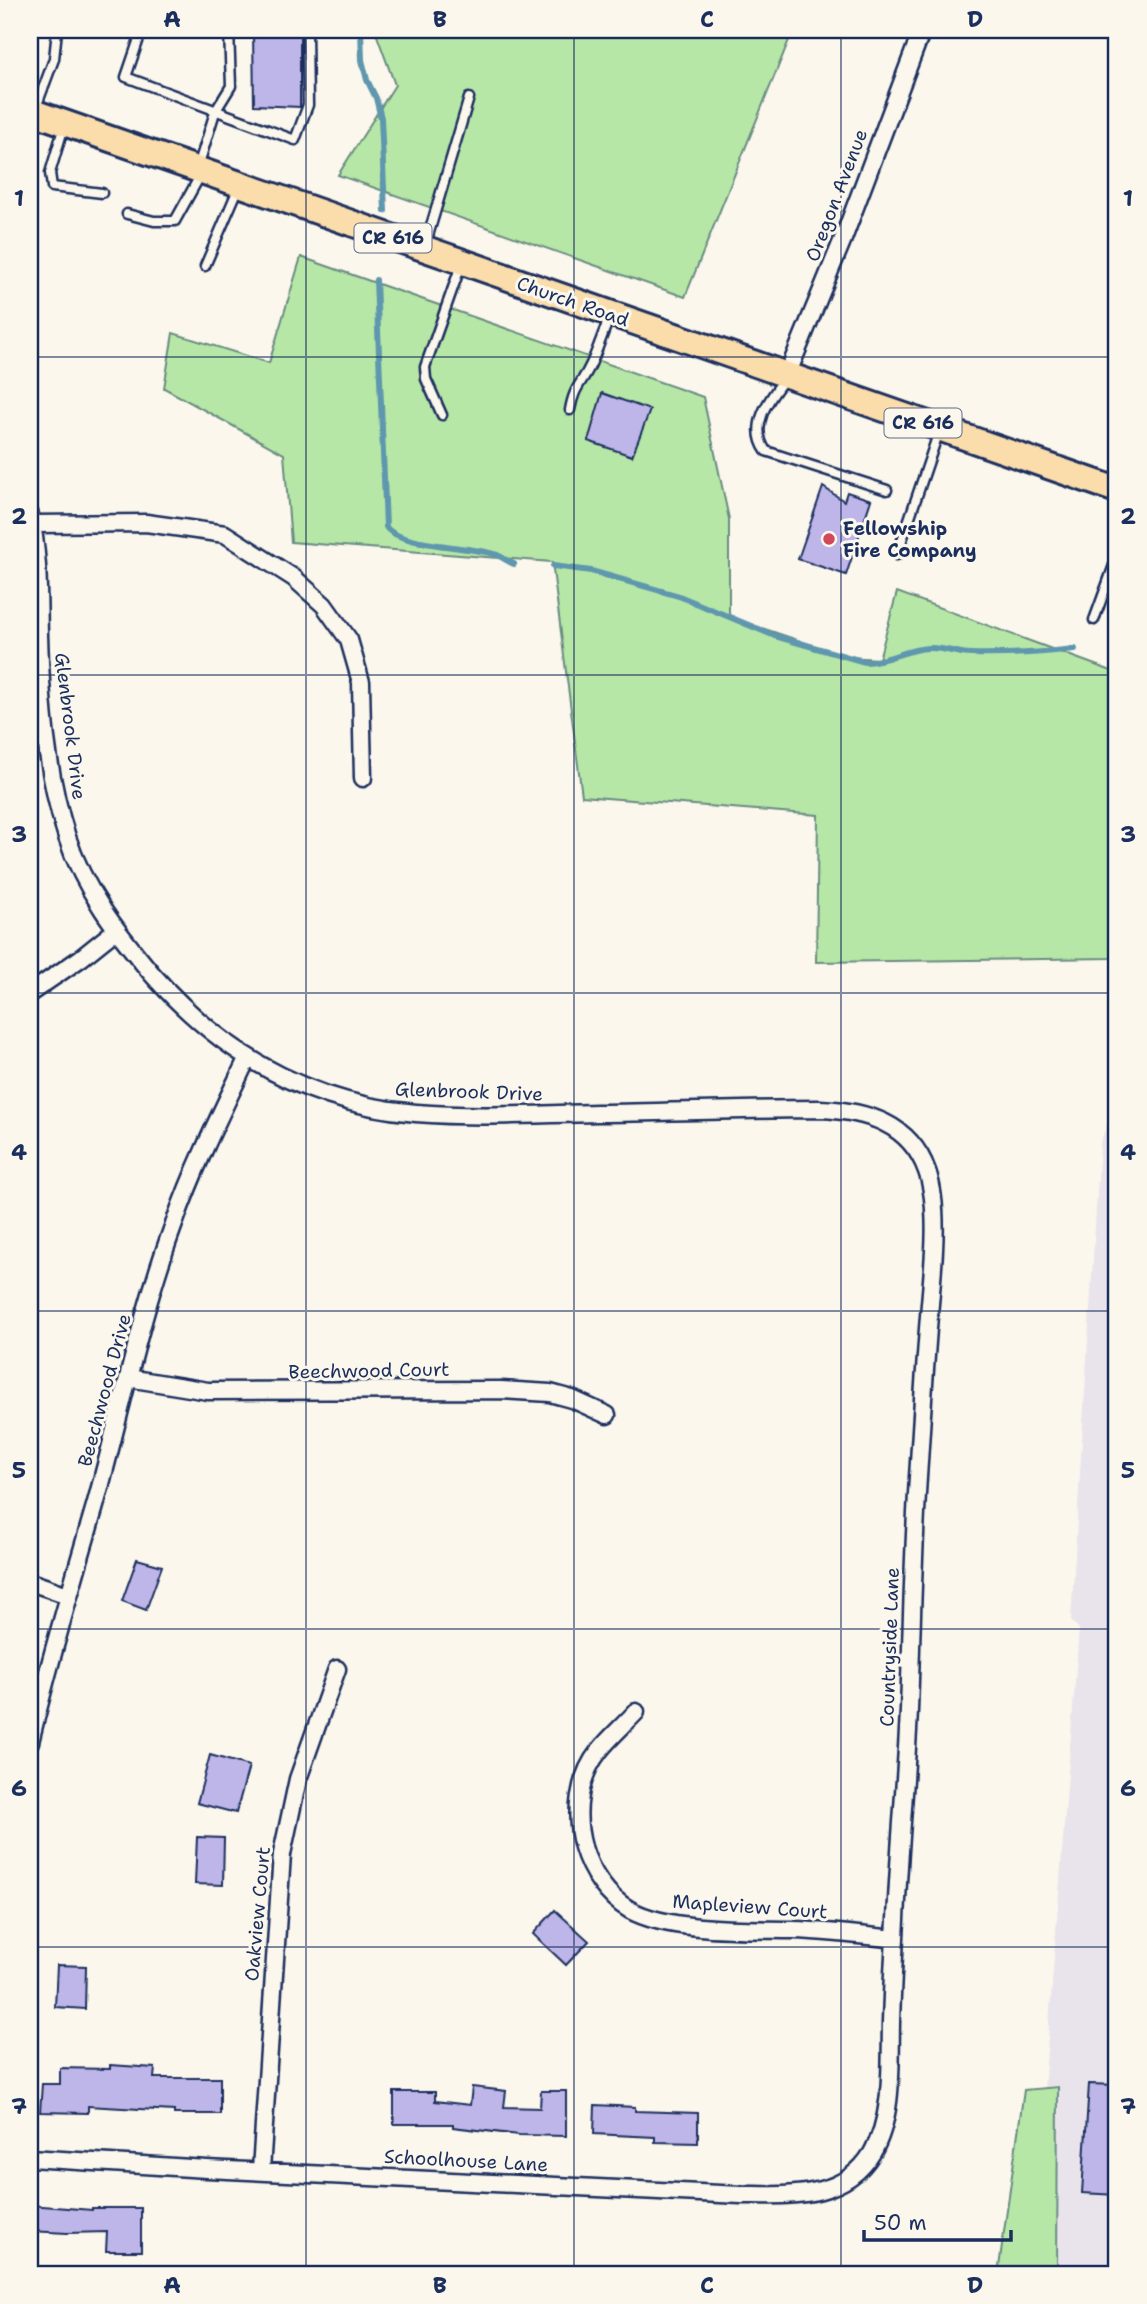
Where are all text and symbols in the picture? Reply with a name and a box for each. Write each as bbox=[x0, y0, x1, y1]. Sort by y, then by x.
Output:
text: A bbox=[163, 4, 181, 34]
text: B bbox=[433, 4, 447, 34]
text: C bbox=[700, 4, 714, 34]
text: D bbox=[967, 4, 983, 34]
street label: Oregon Avenue bbox=[800, 125, 873, 265]
text: 1 bbox=[14, 183, 24, 213]
text: 1 bbox=[1123, 183, 1133, 213]
road number: CR 616 bbox=[354, 224, 432, 252]
street label: Church Road bbox=[513, 271, 632, 332]
road number: CR 616 bbox=[884, 408, 962, 438]
text: 2 bbox=[11, 501, 27, 531]
text: 2 bbox=[1120, 501, 1136, 531]
place label: Fellowship Fire Company bbox=[843, 516, 977, 563]
marker: Fellowship Fire Company bbox=[821, 531, 837, 547]
street label: Glenbrook Drive bbox=[49, 651, 92, 801]
text: 3 bbox=[11, 819, 27, 849]
text: 3 bbox=[1120, 819, 1136, 849]
street label: Glenbrook Drive bbox=[395, 1076, 543, 1107]
text: 4 bbox=[11, 1137, 27, 1167]
text: 4 bbox=[1120, 1137, 1136, 1167]
street label: Beechwood Drive bbox=[72, 1311, 137, 1469]
street label: Beechwood Court bbox=[288, 1357, 450, 1384]
text: 5 bbox=[12, 1455, 26, 1485]
text: 5 bbox=[1121, 1455, 1135, 1485]
street label: Countryside Lane bbox=[874, 1567, 905, 1727]
text: 6 bbox=[11, 1773, 27, 1803]
text: 6 bbox=[1120, 1773, 1136, 1803]
street label: Oakview Court bbox=[239, 1846, 276, 1982]
street label: Mapleview Court bbox=[672, 1889, 828, 1924]
text: 7 bbox=[11, 2091, 27, 2121]
text: 7 bbox=[1120, 2091, 1136, 2121]
street label: Schoolhouse Lane bbox=[383, 2144, 549, 2177]
scale bar bbox=[864, 2199, 1010, 2243]
text: 50 m bbox=[874, 2209, 927, 2237]
text: A bbox=[163, 2270, 181, 2300]
text: B bbox=[433, 2270, 447, 2300]
text: C bbox=[700, 2270, 714, 2300]
text: D bbox=[967, 2270, 983, 2300]

